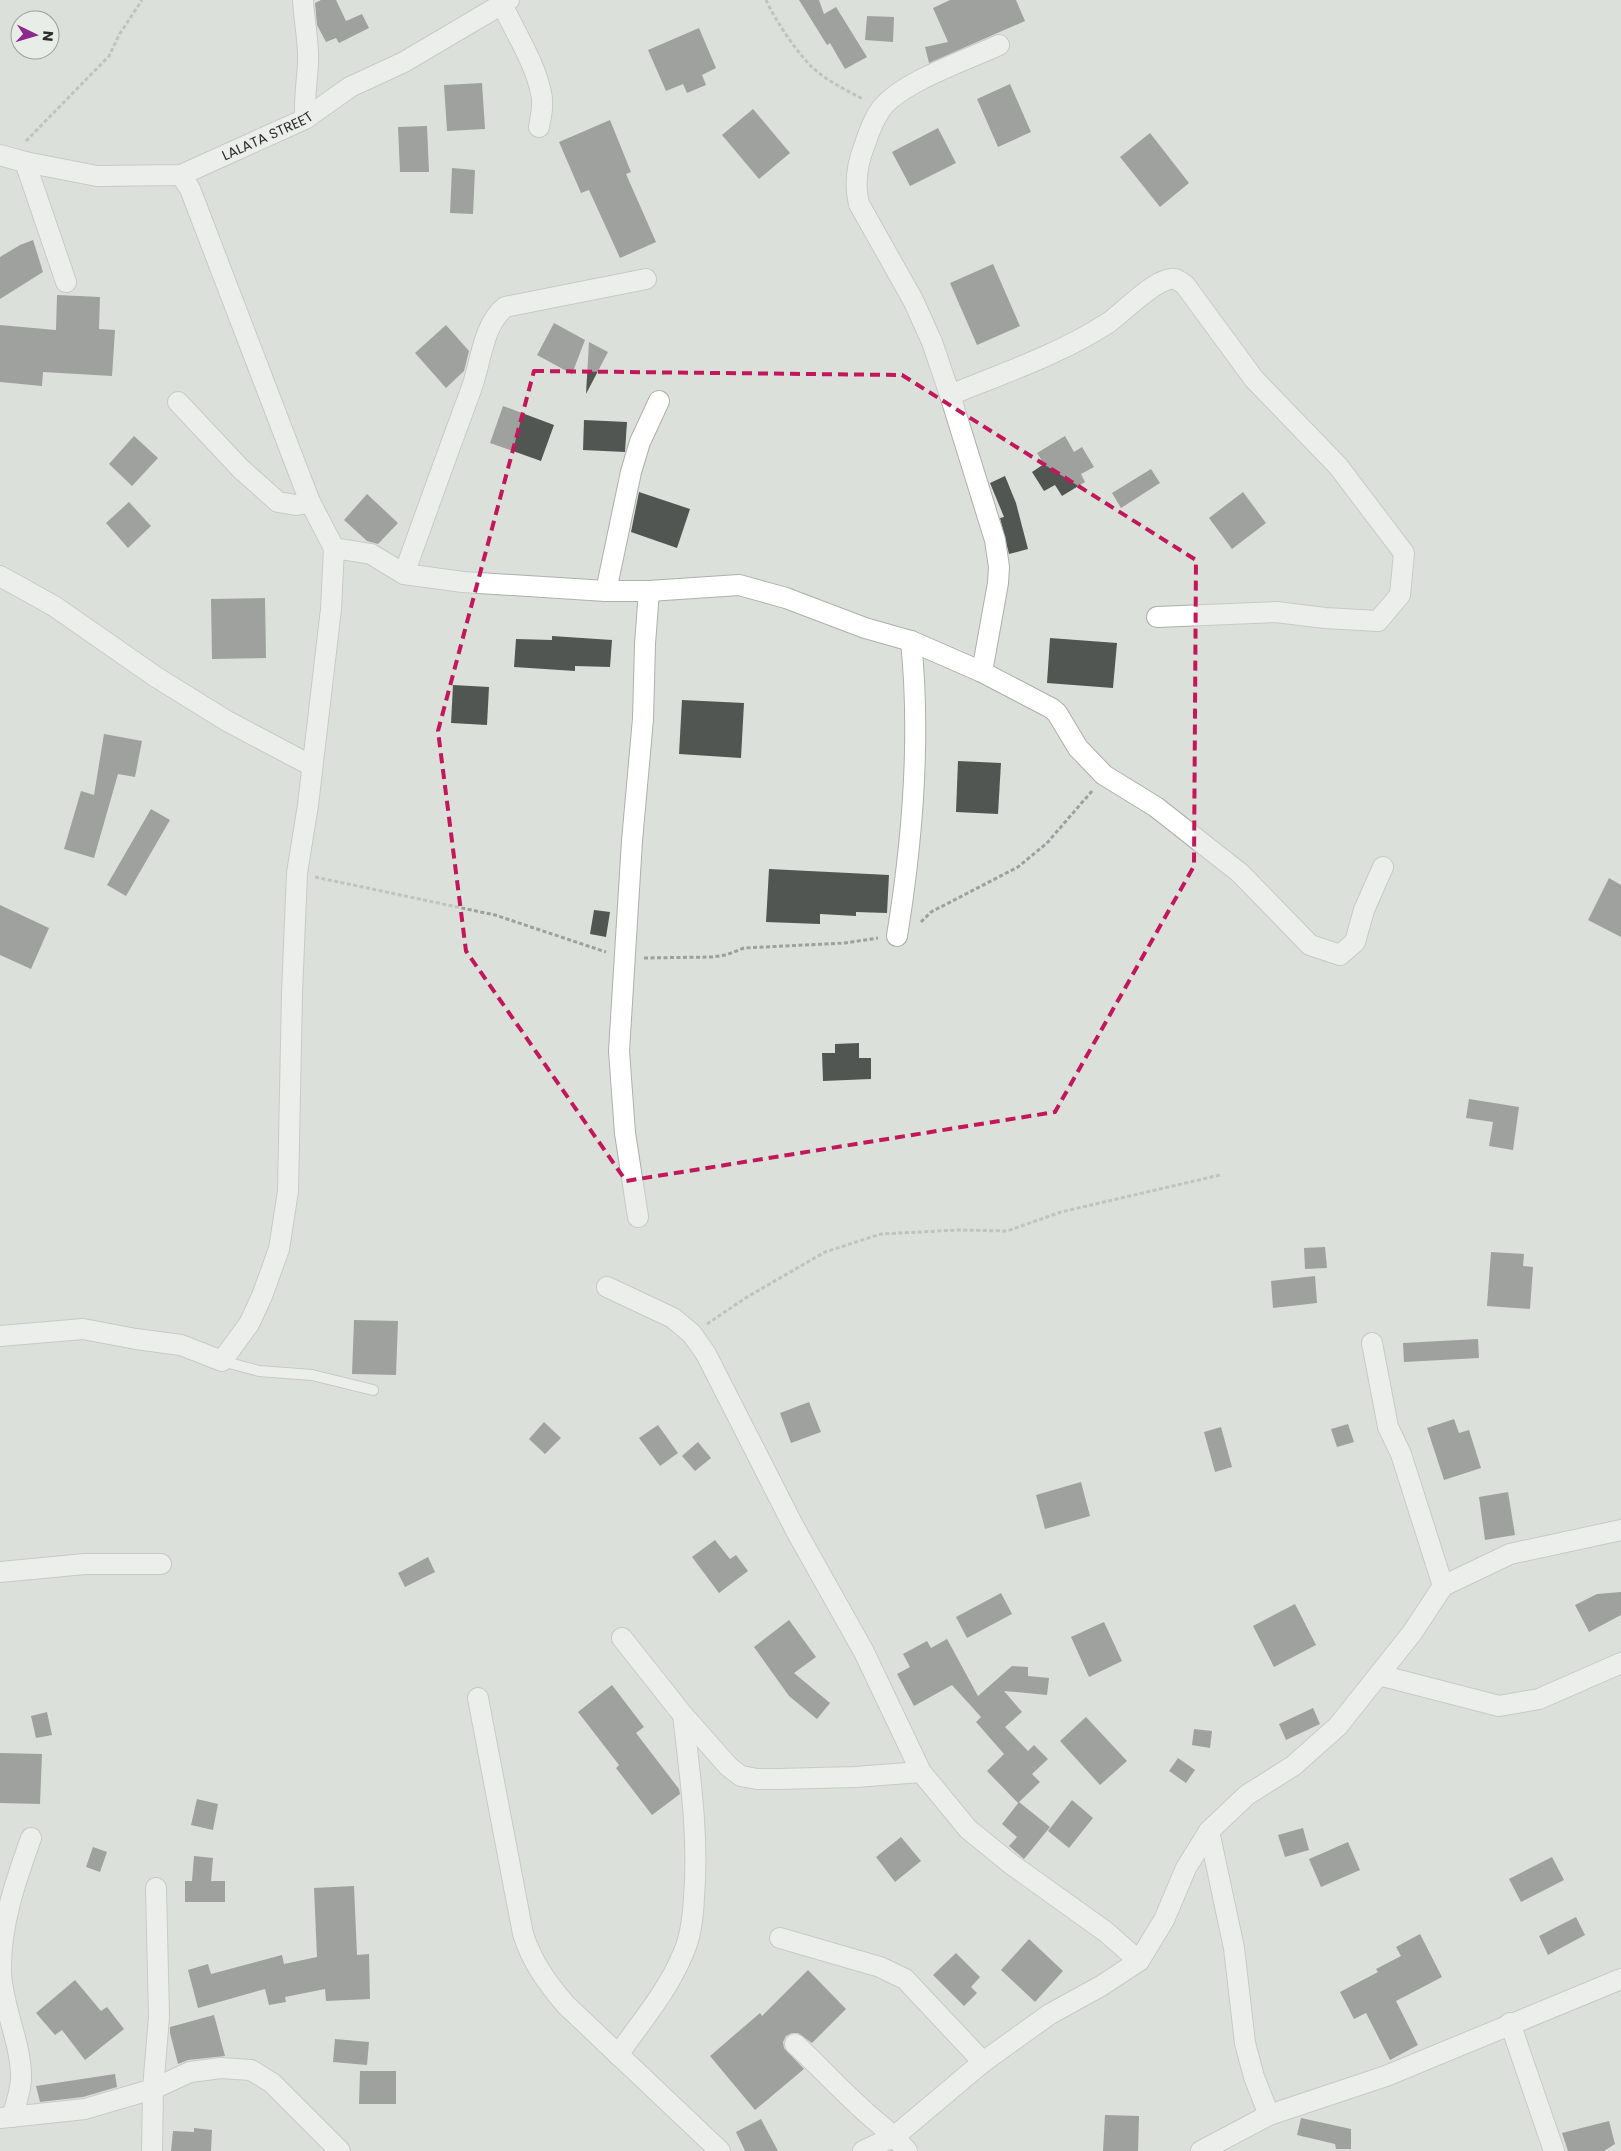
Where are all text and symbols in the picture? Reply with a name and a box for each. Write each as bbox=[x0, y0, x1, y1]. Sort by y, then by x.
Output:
north arrow bbox=[10, 10, 60, 60]
text: N bbox=[38, 30, 58, 42]
street label: LALATA STREET bbox=[219, 106, 317, 165]

